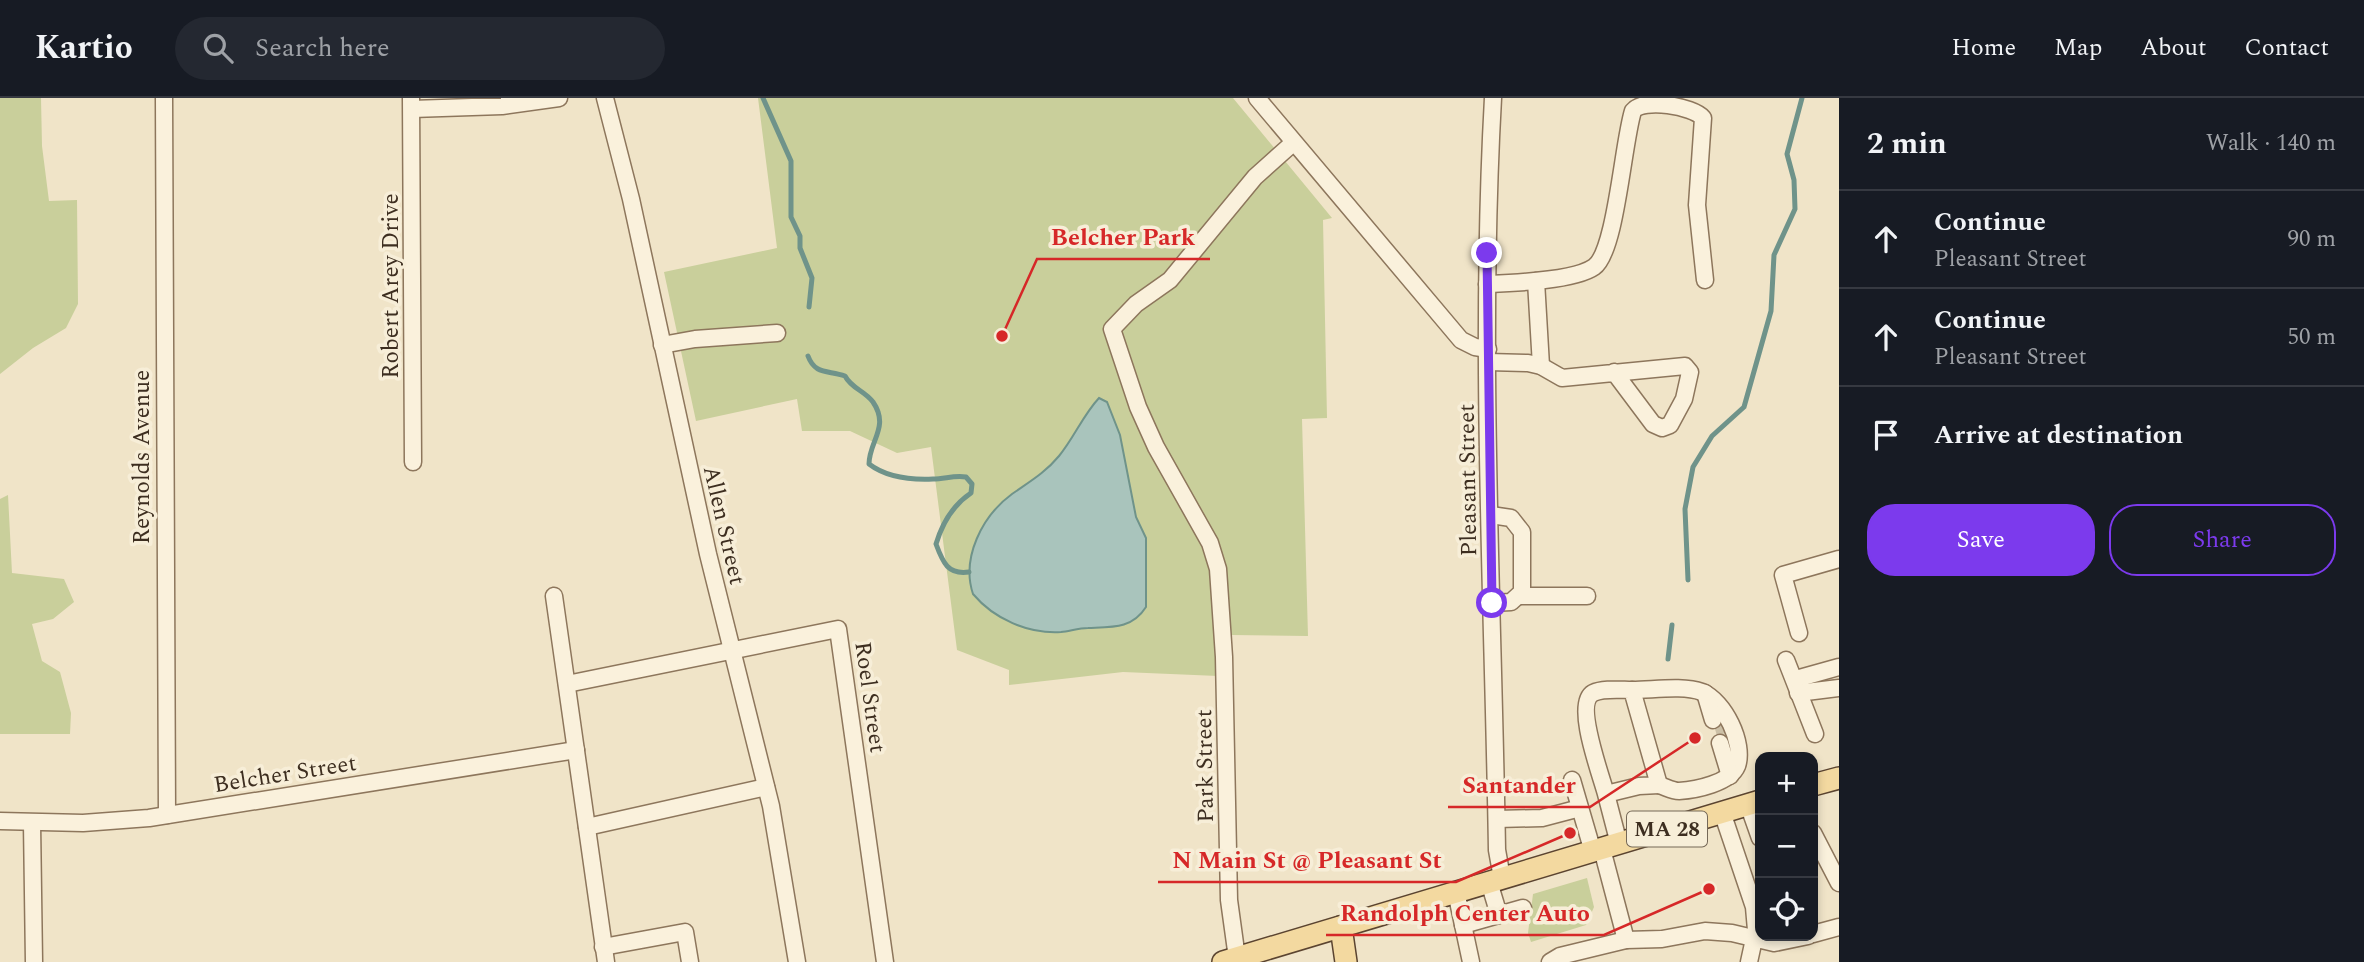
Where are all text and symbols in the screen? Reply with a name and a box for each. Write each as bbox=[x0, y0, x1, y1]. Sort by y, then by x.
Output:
search box bbox=[175, 17, 665, 80]
text: Kartio bbox=[35, 23, 133, 73]
text: Search here bbox=[255, 28, 390, 68]
icon: search bbox=[199, 29, 237, 67]
text: Home bbox=[1951, 30, 2016, 66]
text: Map bbox=[2054, 30, 2102, 66]
text: About bbox=[2140, 30, 2206, 66]
text: Contact bbox=[2244, 30, 2329, 66]
text: 2 min bbox=[1867, 121, 1947, 167]
text: Walk · 140 m bbox=[2206, 126, 2336, 161]
street label: Robert Arey Drive bbox=[374, 193, 409, 379]
text: Continue bbox=[1934, 202, 2046, 242]
callout: Belcher Park bbox=[1037, 214, 1210, 259]
text: Belcher Park bbox=[1051, 220, 1196, 256]
icon: ahead bbox=[1867, 220, 1905, 258]
text: 90 m bbox=[2287, 222, 2336, 257]
route end bbox=[1471, 237, 1502, 268]
text: Pleasant Street bbox=[1934, 242, 2087, 277]
text: Continue bbox=[1934, 300, 2046, 340]
icon: ahead bbox=[1867, 318, 1905, 356]
text: 50 m bbox=[2287, 320, 2336, 355]
text: Pleasant Street bbox=[1934, 340, 2087, 375]
street label: Reynolds Avenue bbox=[125, 370, 160, 544]
street label: Pleasant Street bbox=[1450, 403, 1487, 557]
text: Arrive at destination bbox=[1934, 415, 2183, 455]
icon: arrive bbox=[1867, 416, 1905, 454]
street label: Allen Street bbox=[693, 462, 754, 588]
button: Save bbox=[1867, 504, 2095, 576]
button: Share bbox=[2109, 504, 2336, 576]
route start bbox=[1476, 587, 1507, 618]
street label: Roel Street bbox=[844, 639, 895, 755]
street label: Park Street bbox=[1187, 709, 1224, 823]
street label: Belcher Street bbox=[211, 746, 359, 803]
map controls bbox=[1755, 752, 1818, 941]
button: + bbox=[1755, 752, 1818, 815]
callout: Santander bbox=[1448, 762, 1590, 807]
text: Santander bbox=[1462, 768, 1577, 804]
road number: MA 28 bbox=[1627, 812, 1707, 846]
button: − bbox=[1755, 815, 1818, 878]
callout: N Main St @ Pleasant St bbox=[1158, 837, 1456, 882]
text: N Main St @ Pleasant St bbox=[1172, 843, 1442, 879]
button: locate bbox=[1755, 878, 1818, 941]
callout: Randolph Center Auto bbox=[1326, 890, 1604, 935]
text: Randolph Center Auto bbox=[1340, 896, 1590, 932]

